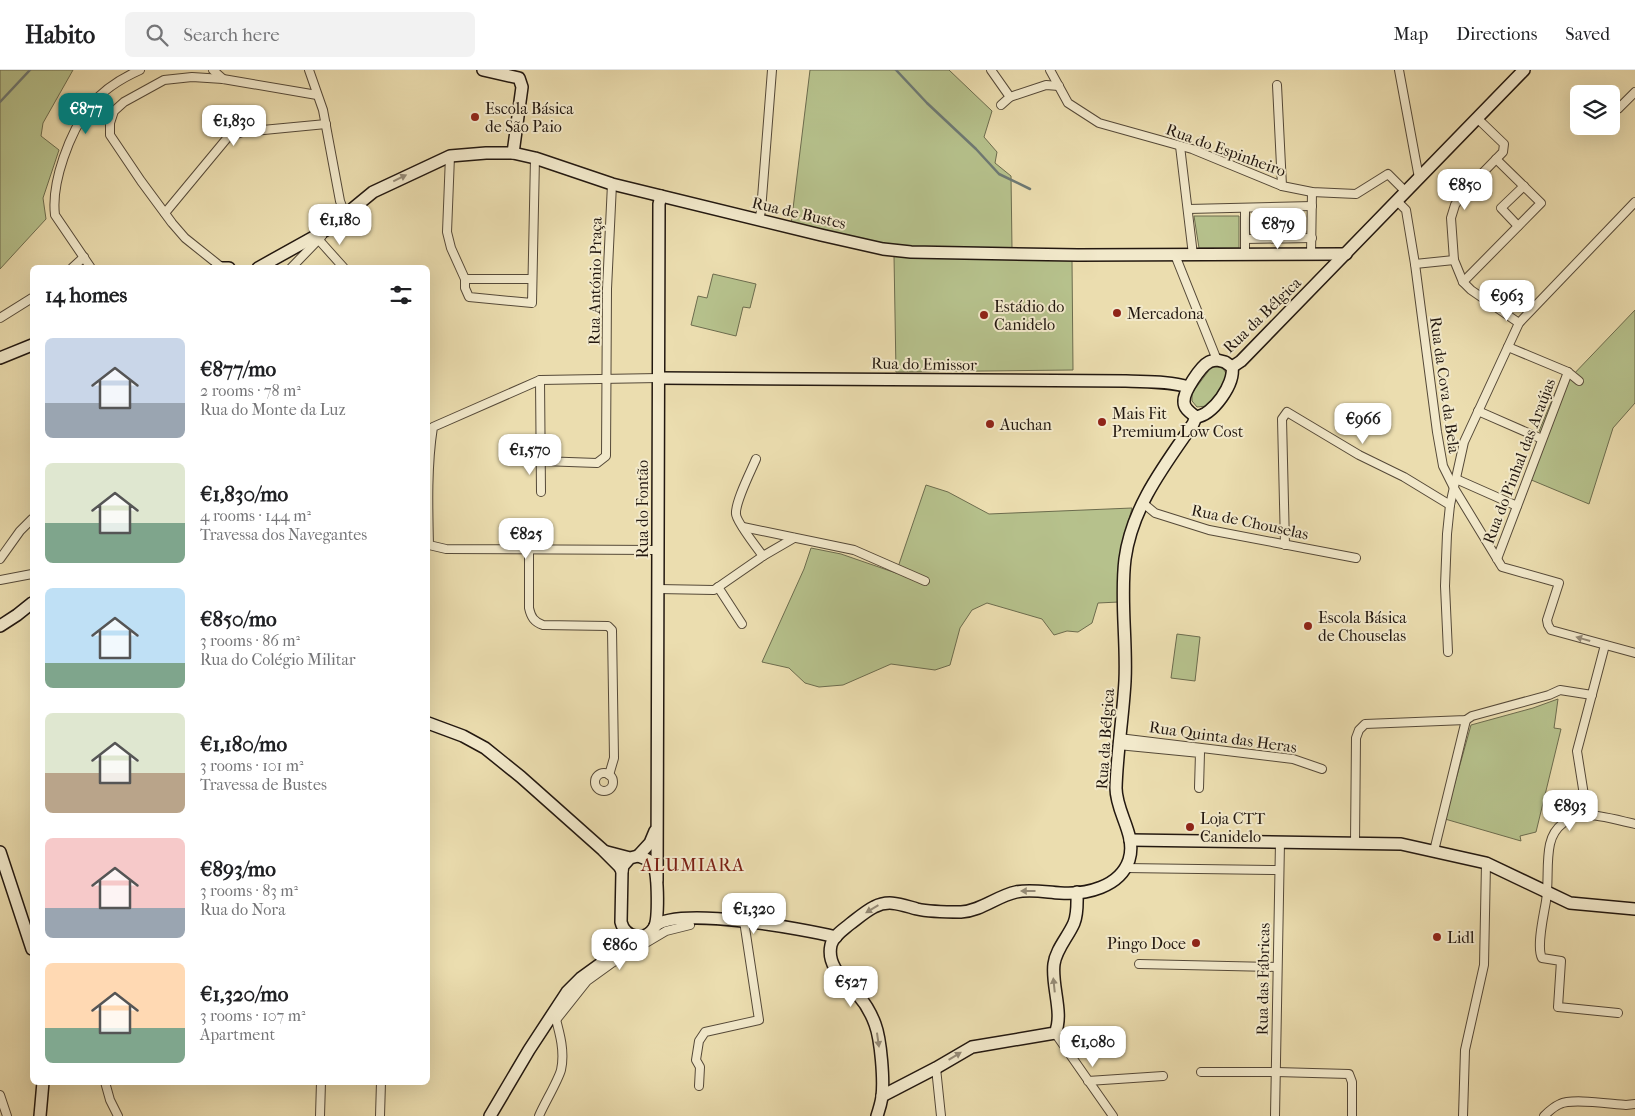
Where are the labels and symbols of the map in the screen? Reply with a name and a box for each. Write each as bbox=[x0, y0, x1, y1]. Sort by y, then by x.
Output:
pin: €877 bbox=[56, 92, 116, 135]
place label: Escola Básica de São Paio bbox=[485, 99, 574, 136]
pin: €1,830 bbox=[193, 104, 275, 147]
marker: Escola Básica de São Paio bbox=[469, 111, 481, 123]
street label: Rua do Espinheiro bbox=[1163, 119, 1289, 181]
pin: €850 bbox=[1435, 168, 1495, 211]
one-way arrow bbox=[393, 174, 407, 182]
street label: Rua de Bustes bbox=[750, 193, 848, 233]
pin: €1,180 bbox=[299, 204, 381, 246]
pin: €879 bbox=[1248, 208, 1308, 250]
street label: Rua António Praça bbox=[584, 216, 606, 345]
street label: Rua da Bélgica bbox=[1219, 273, 1305, 357]
pin: €963 bbox=[1477, 280, 1537, 322]
place label: Estádio do Canidelo bbox=[994, 297, 1064, 334]
place label: Mercadona bbox=[1127, 304, 1205, 323]
marker: Mercadona bbox=[1111, 307, 1123, 319]
marker: Estádio do Canidelo bbox=[978, 309, 990, 321]
street label: Rua da Cova da Bela bbox=[1426, 316, 1464, 455]
street label: Rua do Emissor bbox=[871, 354, 977, 374]
street label: Rua do Pinhal das Araújas bbox=[1479, 375, 1559, 546]
pin: €966 bbox=[1333, 402, 1393, 445]
place label: Mais Fit Premium Low Cost bbox=[1112, 404, 1244, 441]
place label: Auchan bbox=[999, 415, 1053, 434]
marker: Mais Fit Premium Low Cost bbox=[1096, 416, 1108, 428]
marker: Auchan bbox=[984, 418, 996, 430]
pin: €1,570 bbox=[489, 434, 571, 476]
street label: Rua do Fontão bbox=[633, 460, 652, 558]
street label: Rua de Chouselas bbox=[1190, 500, 1310, 544]
pin: €825 bbox=[496, 518, 556, 560]
place label: Escola Básica de Chouselas bbox=[1318, 608, 1407, 645]
marker: Escola Básica de Chouselas bbox=[1302, 620, 1314, 632]
one-way arrow bbox=[1575, 634, 1590, 642]
street label: Rua da Bélgica bbox=[1092, 687, 1118, 790]
street label: Rua Quinta das Heras bbox=[1148, 717, 1298, 757]
pin: €893 bbox=[1540, 790, 1600, 832]
place label: Loja CTT Canidelo bbox=[1200, 809, 1266, 846]
marker: Loja CTT Canidelo bbox=[1184, 821, 1196, 833]
district label: ALUMIARA bbox=[640, 855, 745, 876]
one-way arrow bbox=[1020, 887, 1036, 895]
pin: €1,320 bbox=[713, 892, 795, 935]
one-way arrow bbox=[866, 905, 879, 914]
street label: Rua das Fábricas bbox=[1253, 922, 1273, 1035]
pin: €860 bbox=[590, 928, 650, 971]
place label: Lidl bbox=[1447, 928, 1475, 947]
marker: Lidl bbox=[1431, 931, 1443, 943]
place label: Pingo Doce bbox=[1107, 934, 1186, 953]
marker: Pingo Doce bbox=[1190, 937, 1202, 949]
pin: €527 bbox=[821, 966, 881, 1008]
one-way arrow bbox=[1050, 976, 1058, 992]
pin: €1,080 bbox=[1052, 1026, 1134, 1068]
one-way arrow bbox=[875, 1032, 883, 1048]
one-way arrow bbox=[949, 1051, 962, 1060]

